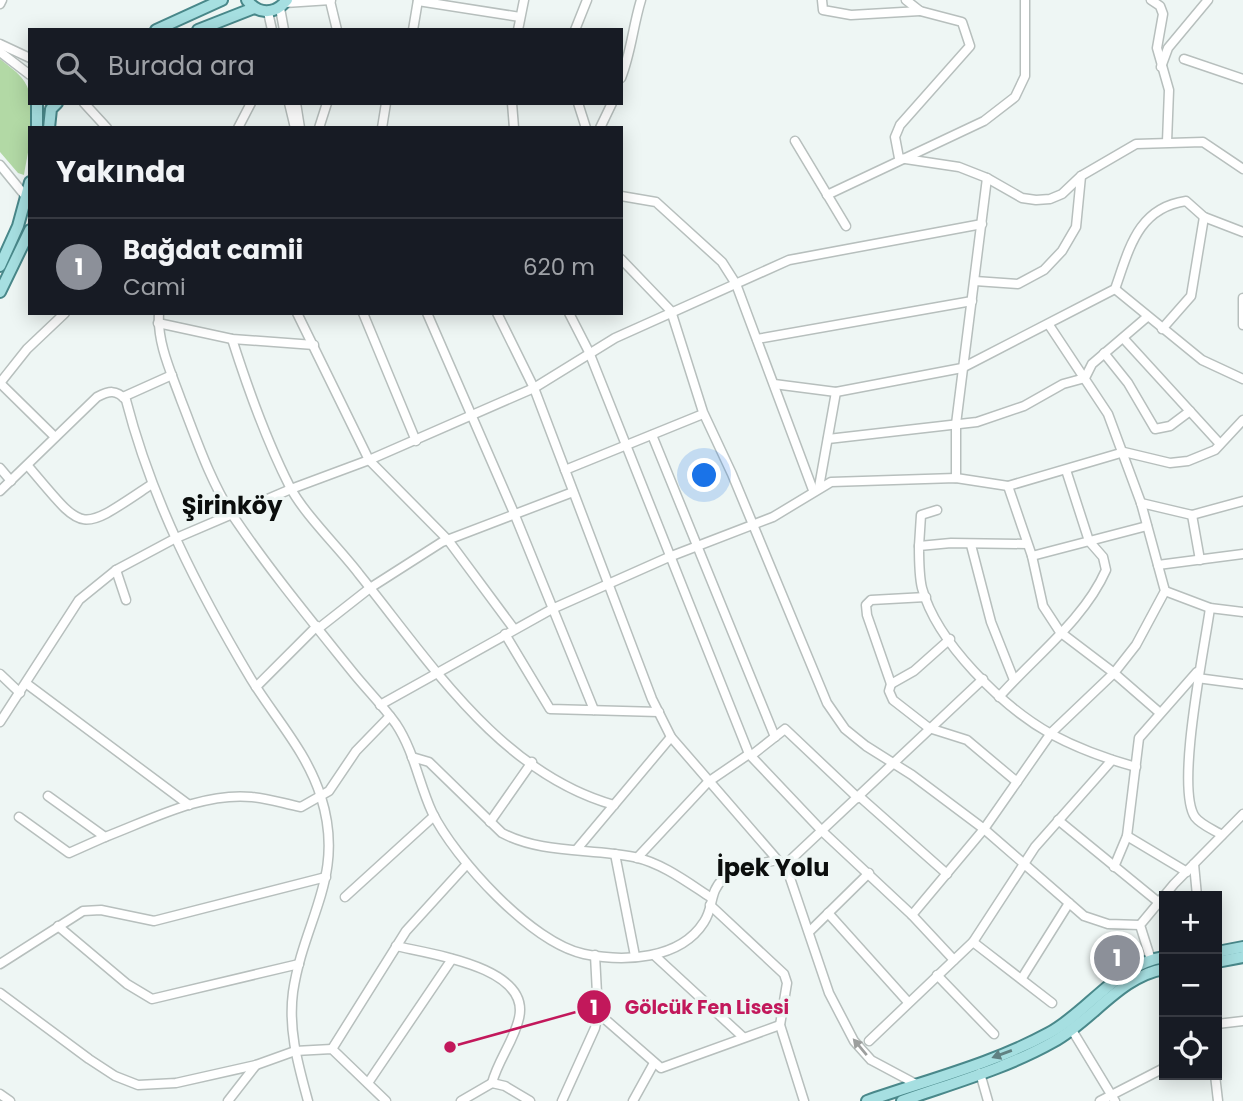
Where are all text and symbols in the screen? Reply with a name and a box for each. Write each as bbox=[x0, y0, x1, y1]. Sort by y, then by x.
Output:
search box bbox=[28, 28, 623, 105]
icon: search bbox=[52, 48, 90, 86]
text: Burada ara bbox=[108, 48, 255, 84]
text: Yakında bbox=[56, 150, 186, 193]
text: Bağdat camii bbox=[123, 232, 303, 268]
text: 1 bbox=[75, 251, 83, 283]
text: 620 m bbox=[523, 251, 595, 283]
text: Cami bbox=[123, 271, 186, 303]
your location bbox=[687, 458, 721, 492]
district label: Şirinköy bbox=[182, 489, 283, 522]
district label: İpek Yolu bbox=[717, 851, 829, 884]
map controls bbox=[1159, 891, 1222, 1080]
button: + bbox=[1159, 891, 1222, 954]
pin: 1 bbox=[1094, 932, 1140, 984]
button: − bbox=[1159, 954, 1222, 1017]
callout: Gölcük Fen Lisesi bbox=[576, 987, 804, 1027]
text: 1 bbox=[590, 993, 598, 1022]
text: Gölcük Fen Lisesi bbox=[625, 994, 789, 1021]
button: locate bbox=[1159, 1017, 1222, 1080]
one-way arrow bbox=[852, 1038, 868, 1056]
one-way arrow bbox=[992, 1048, 1013, 1059]

